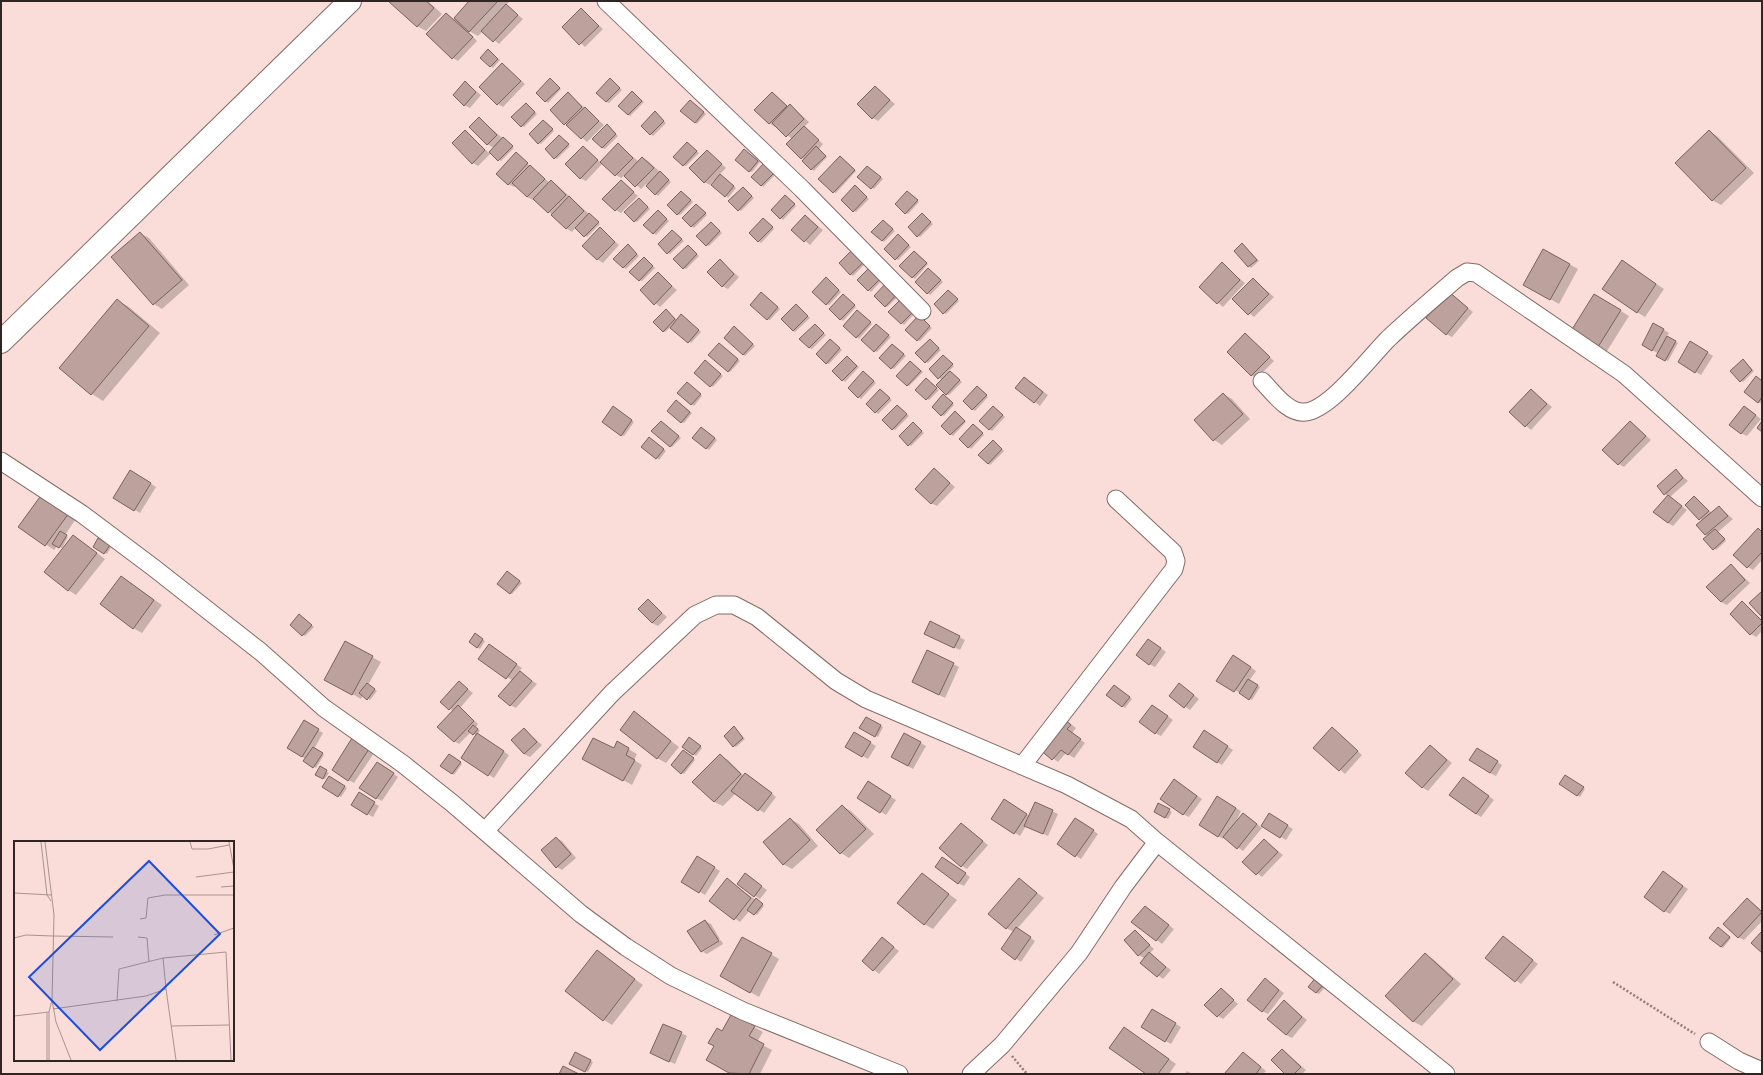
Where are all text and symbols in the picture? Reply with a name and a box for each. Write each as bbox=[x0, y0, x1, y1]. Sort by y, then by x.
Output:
inset map bbox=[14, 841, 234, 1061]

